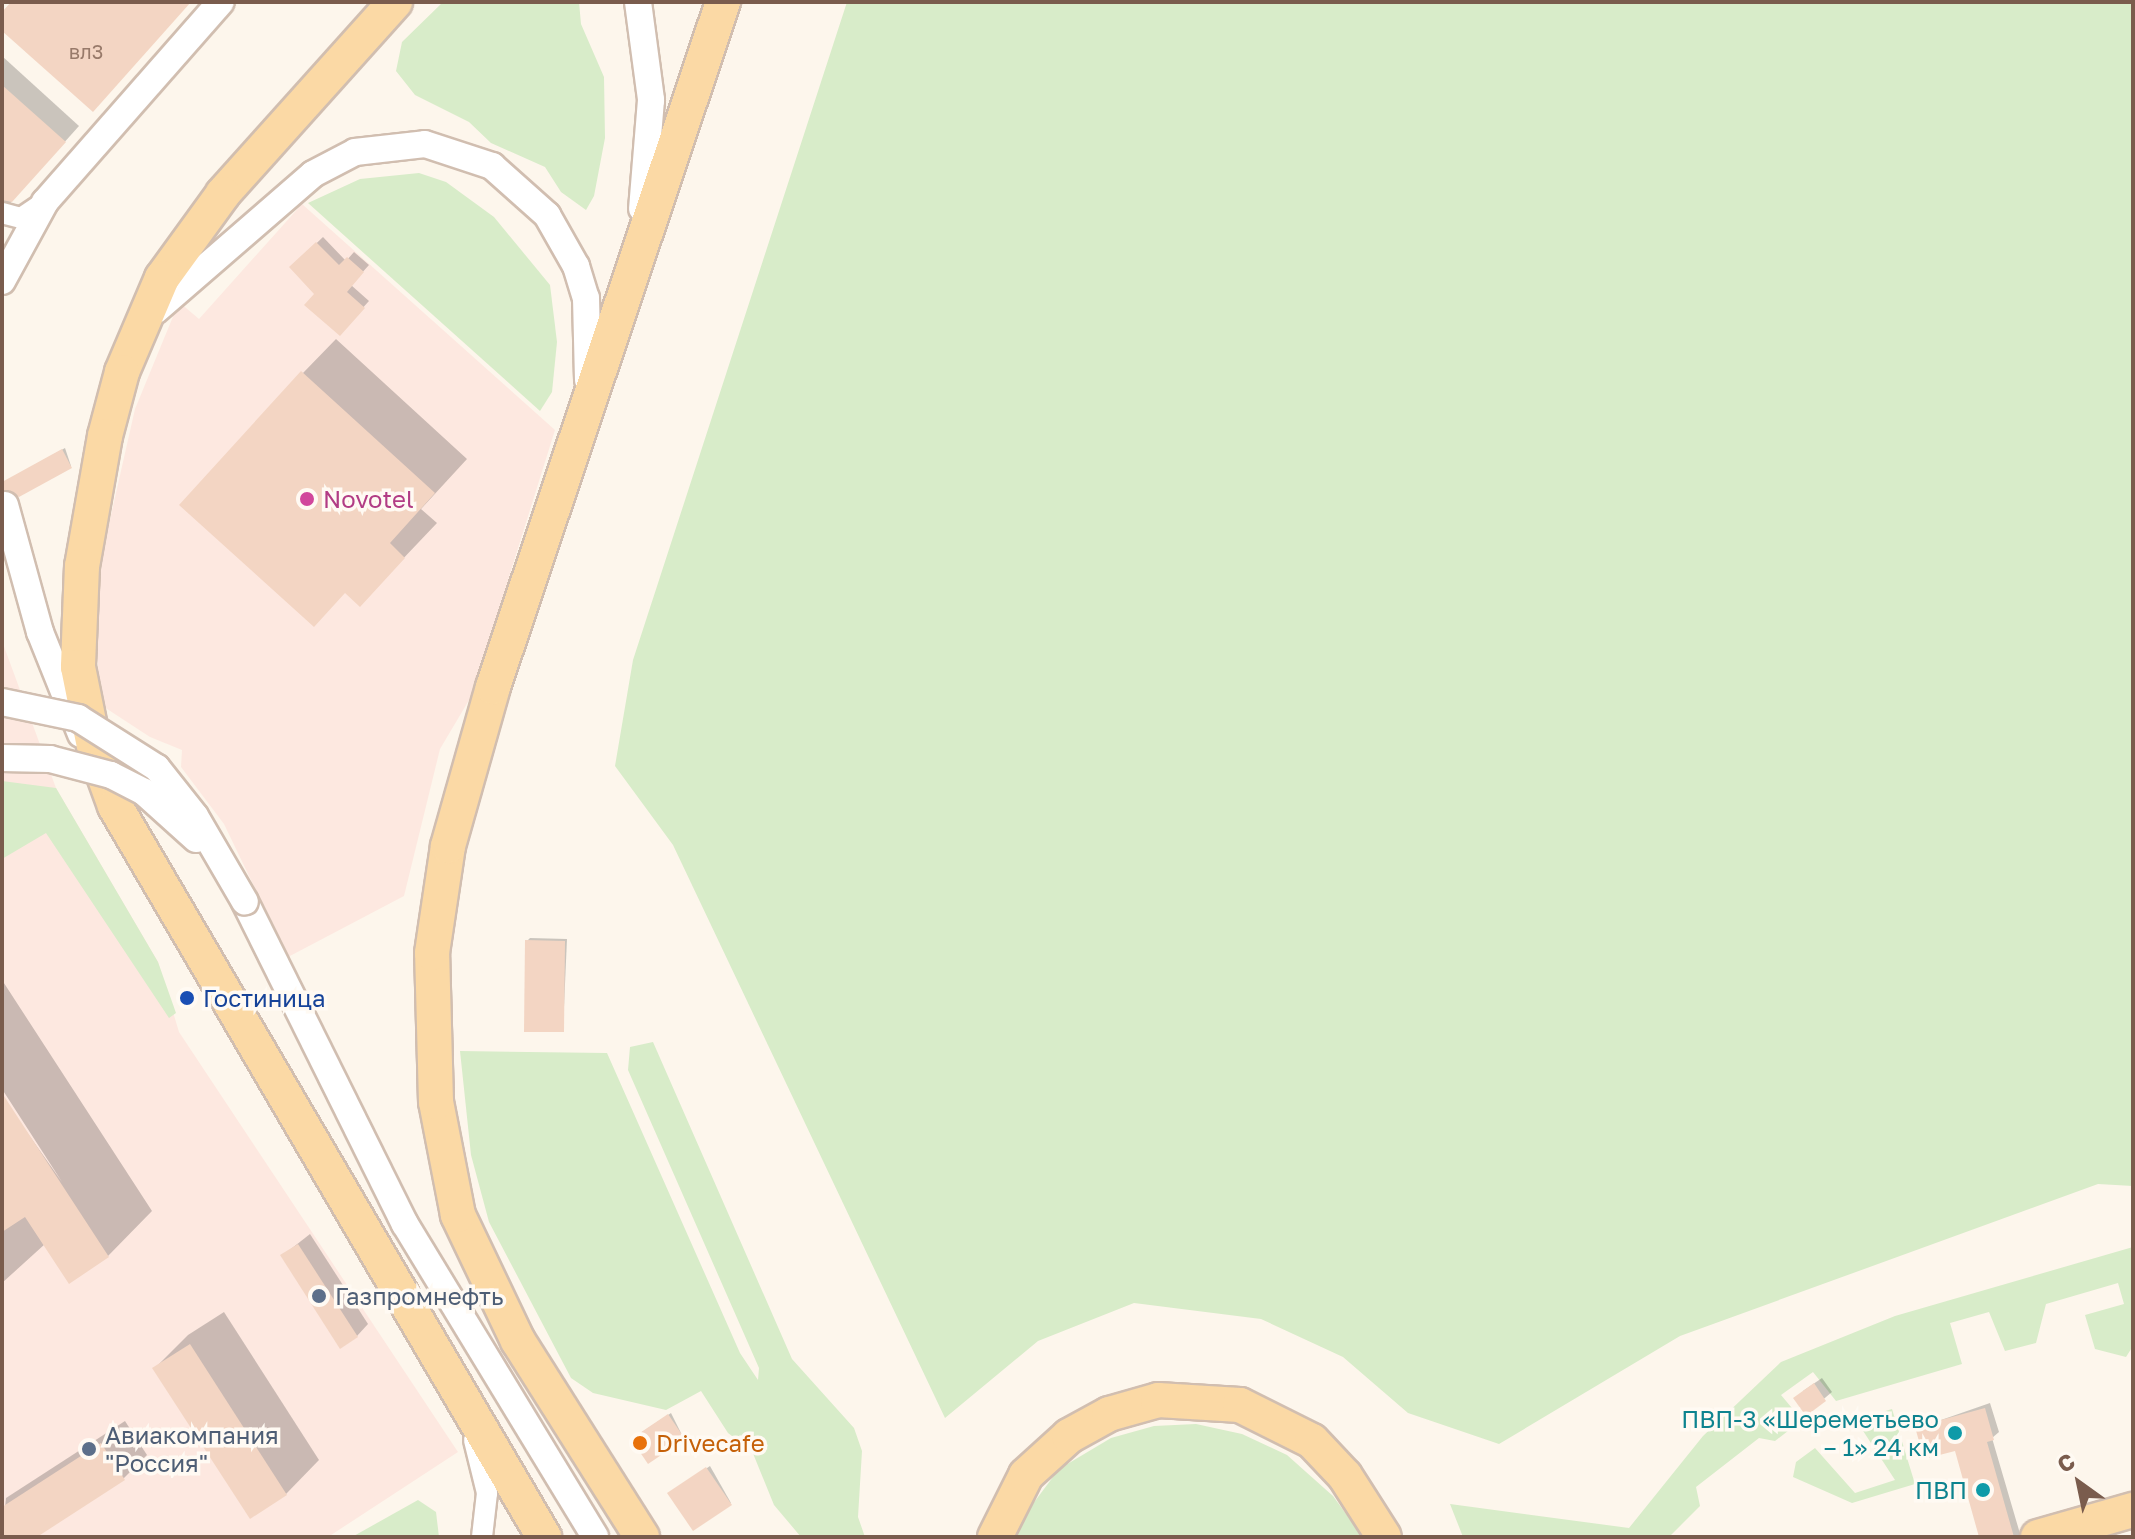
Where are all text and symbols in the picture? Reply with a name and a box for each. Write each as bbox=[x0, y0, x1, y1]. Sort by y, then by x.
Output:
house number: вл3 bbox=[69, 39, 103, 63]
place label: Novotel bbox=[323, 485, 414, 513]
marker: Novotel bbox=[298, 490, 316, 508]
place label: Гостиница bbox=[203, 984, 326, 1012]
marker: Гостиница bbox=[178, 989, 196, 1007]
place label: Газпромнефть bbox=[335, 1282, 503, 1310]
marker: Газпромнефть bbox=[310, 1287, 328, 1305]
place label: ПВП-3 «Шереметьево – 1» 24 км bbox=[1681, 1405, 1939, 1461]
place label: Авиакомпания "Россия" bbox=[105, 1421, 279, 1477]
marker: ПВП-3 «Шереметьево – 1» 24 км bbox=[1946, 1424, 1964, 1442]
place label: Drivecafe bbox=[656, 1429, 765, 1457]
marker: Drivecafe bbox=[631, 1434, 649, 1452]
marker: Авиакомпания "Россия" bbox=[80, 1440, 98, 1458]
north arrow bbox=[2039, 1443, 2119, 1523]
text: С bbox=[2052, 1447, 2080, 1478]
place label: ПВП bbox=[1915, 1476, 1967, 1504]
marker: ПВП bbox=[1974, 1481, 1992, 1499]

